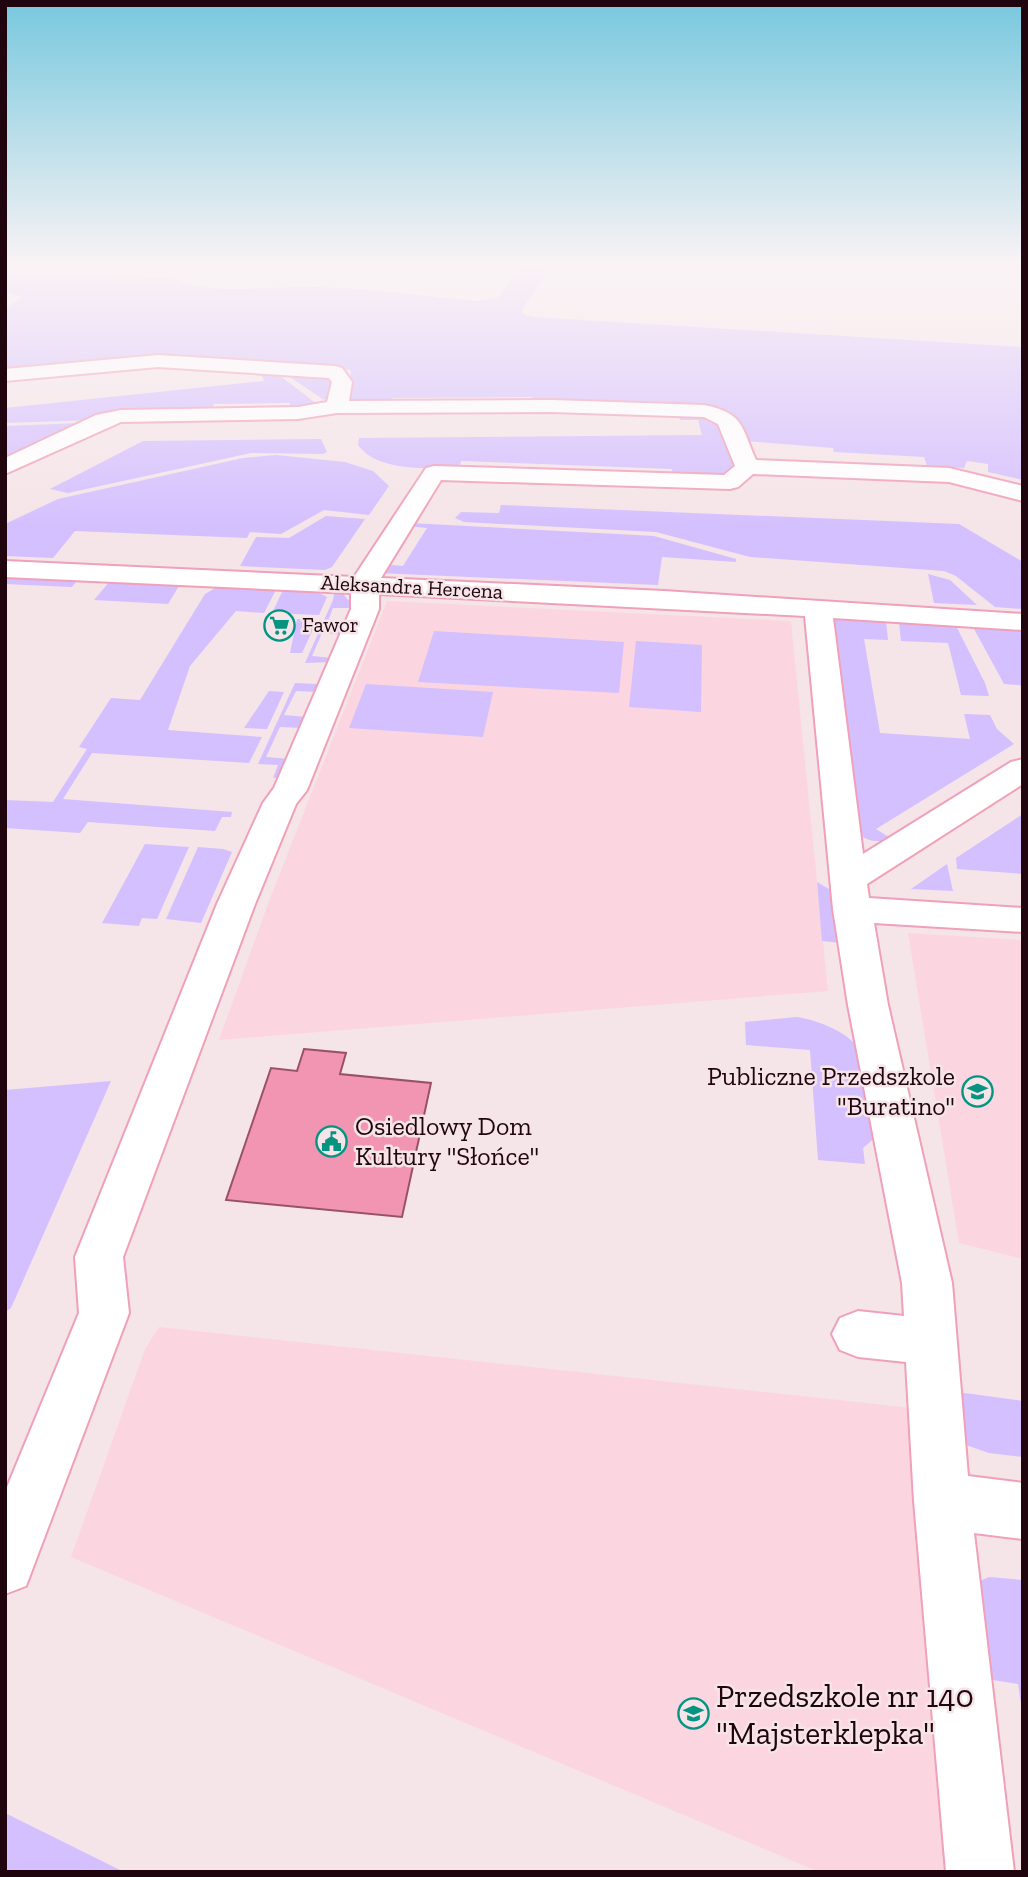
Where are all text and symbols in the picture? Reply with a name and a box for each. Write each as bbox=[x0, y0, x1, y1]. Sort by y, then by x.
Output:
street label: Aleksandra Hercena bbox=[320, 569, 504, 604]
supermarket icon: Fawor bbox=[262, 608, 296, 642]
place label: Fawor bbox=[302, 612, 359, 637]
place label: Publiczne Przedszkole "Buratino" bbox=[707, 1060, 955, 1122]
school or university icon: Publiczne Przedszkole "Buratino" bbox=[961, 1074, 995, 1108]
place label: Osiedlowy Dom Kultury "Słońce" bbox=[355, 1110, 539, 1172]
public building icon: Osiedlowy Dom Kultury "Słońce" bbox=[315, 1124, 349, 1158]
place label: Przedszkole nr 140 "Majsterklepka" bbox=[716, 1677, 974, 1752]
school or university icon: Przedszkole nr 140 "Majsterklepka" bbox=[676, 1697, 710, 1731]

